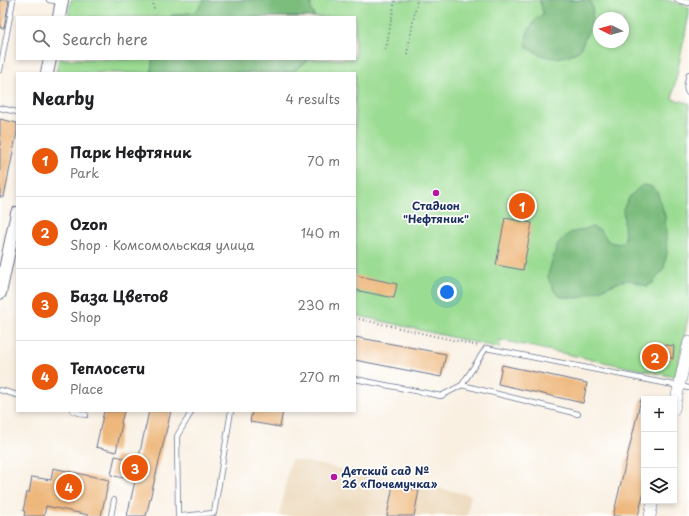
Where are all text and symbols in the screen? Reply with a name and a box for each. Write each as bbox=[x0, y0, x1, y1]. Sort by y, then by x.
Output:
north arrow bbox=[593, 12, 629, 48]
search box bbox=[16, 16, 356, 60]
icon: search bbox=[30, 27, 52, 49]
text: Search here bbox=[62, 27, 148, 50]
text: Nearby bbox=[32, 85, 94, 111]
text: 4 results bbox=[286, 89, 340, 108]
text: Парк Нефтяник bbox=[70, 140, 192, 163]
text: 1 bbox=[42, 151, 48, 170]
text: 70 m bbox=[307, 151, 340, 170]
text: Park bbox=[70, 163, 99, 182]
marker: Стадион "Нефтяник" bbox=[431, 188, 441, 198]
pin: 1 bbox=[509, 191, 535, 221]
place label: Стадион "Нефтяник" bbox=[403, 197, 469, 227]
text: Ozon bbox=[70, 212, 108, 235]
text: 2 bbox=[40, 223, 50, 242]
text: 140 m bbox=[301, 223, 340, 242]
text: Shop · Комсомольская улица bbox=[70, 235, 254, 254]
your location bbox=[437, 282, 457, 302]
text: База Цветов bbox=[70, 284, 168, 307]
text: 3 bbox=[41, 295, 49, 314]
text: 230 m bbox=[298, 295, 340, 314]
text: Shop bbox=[70, 307, 101, 326]
pin: 2 bbox=[642, 342, 668, 372]
text: Теплосети bbox=[70, 356, 145, 379]
text: 4 bbox=[41, 367, 49, 386]
text: 270 m bbox=[299, 367, 340, 386]
text: Place bbox=[70, 379, 103, 398]
map controls bbox=[641, 396, 677, 504]
button: + bbox=[641, 396, 677, 432]
button: − bbox=[641, 432, 677, 468]
pin: 3 bbox=[122, 453, 148, 483]
place label: Детский сад № 26 «Почемучка» bbox=[341, 462, 438, 492]
button: layers bbox=[641, 468, 677, 504]
pin: 4 bbox=[56, 472, 82, 502]
marker: Детский сад № 26 «Почемучка» bbox=[329, 472, 339, 482]

